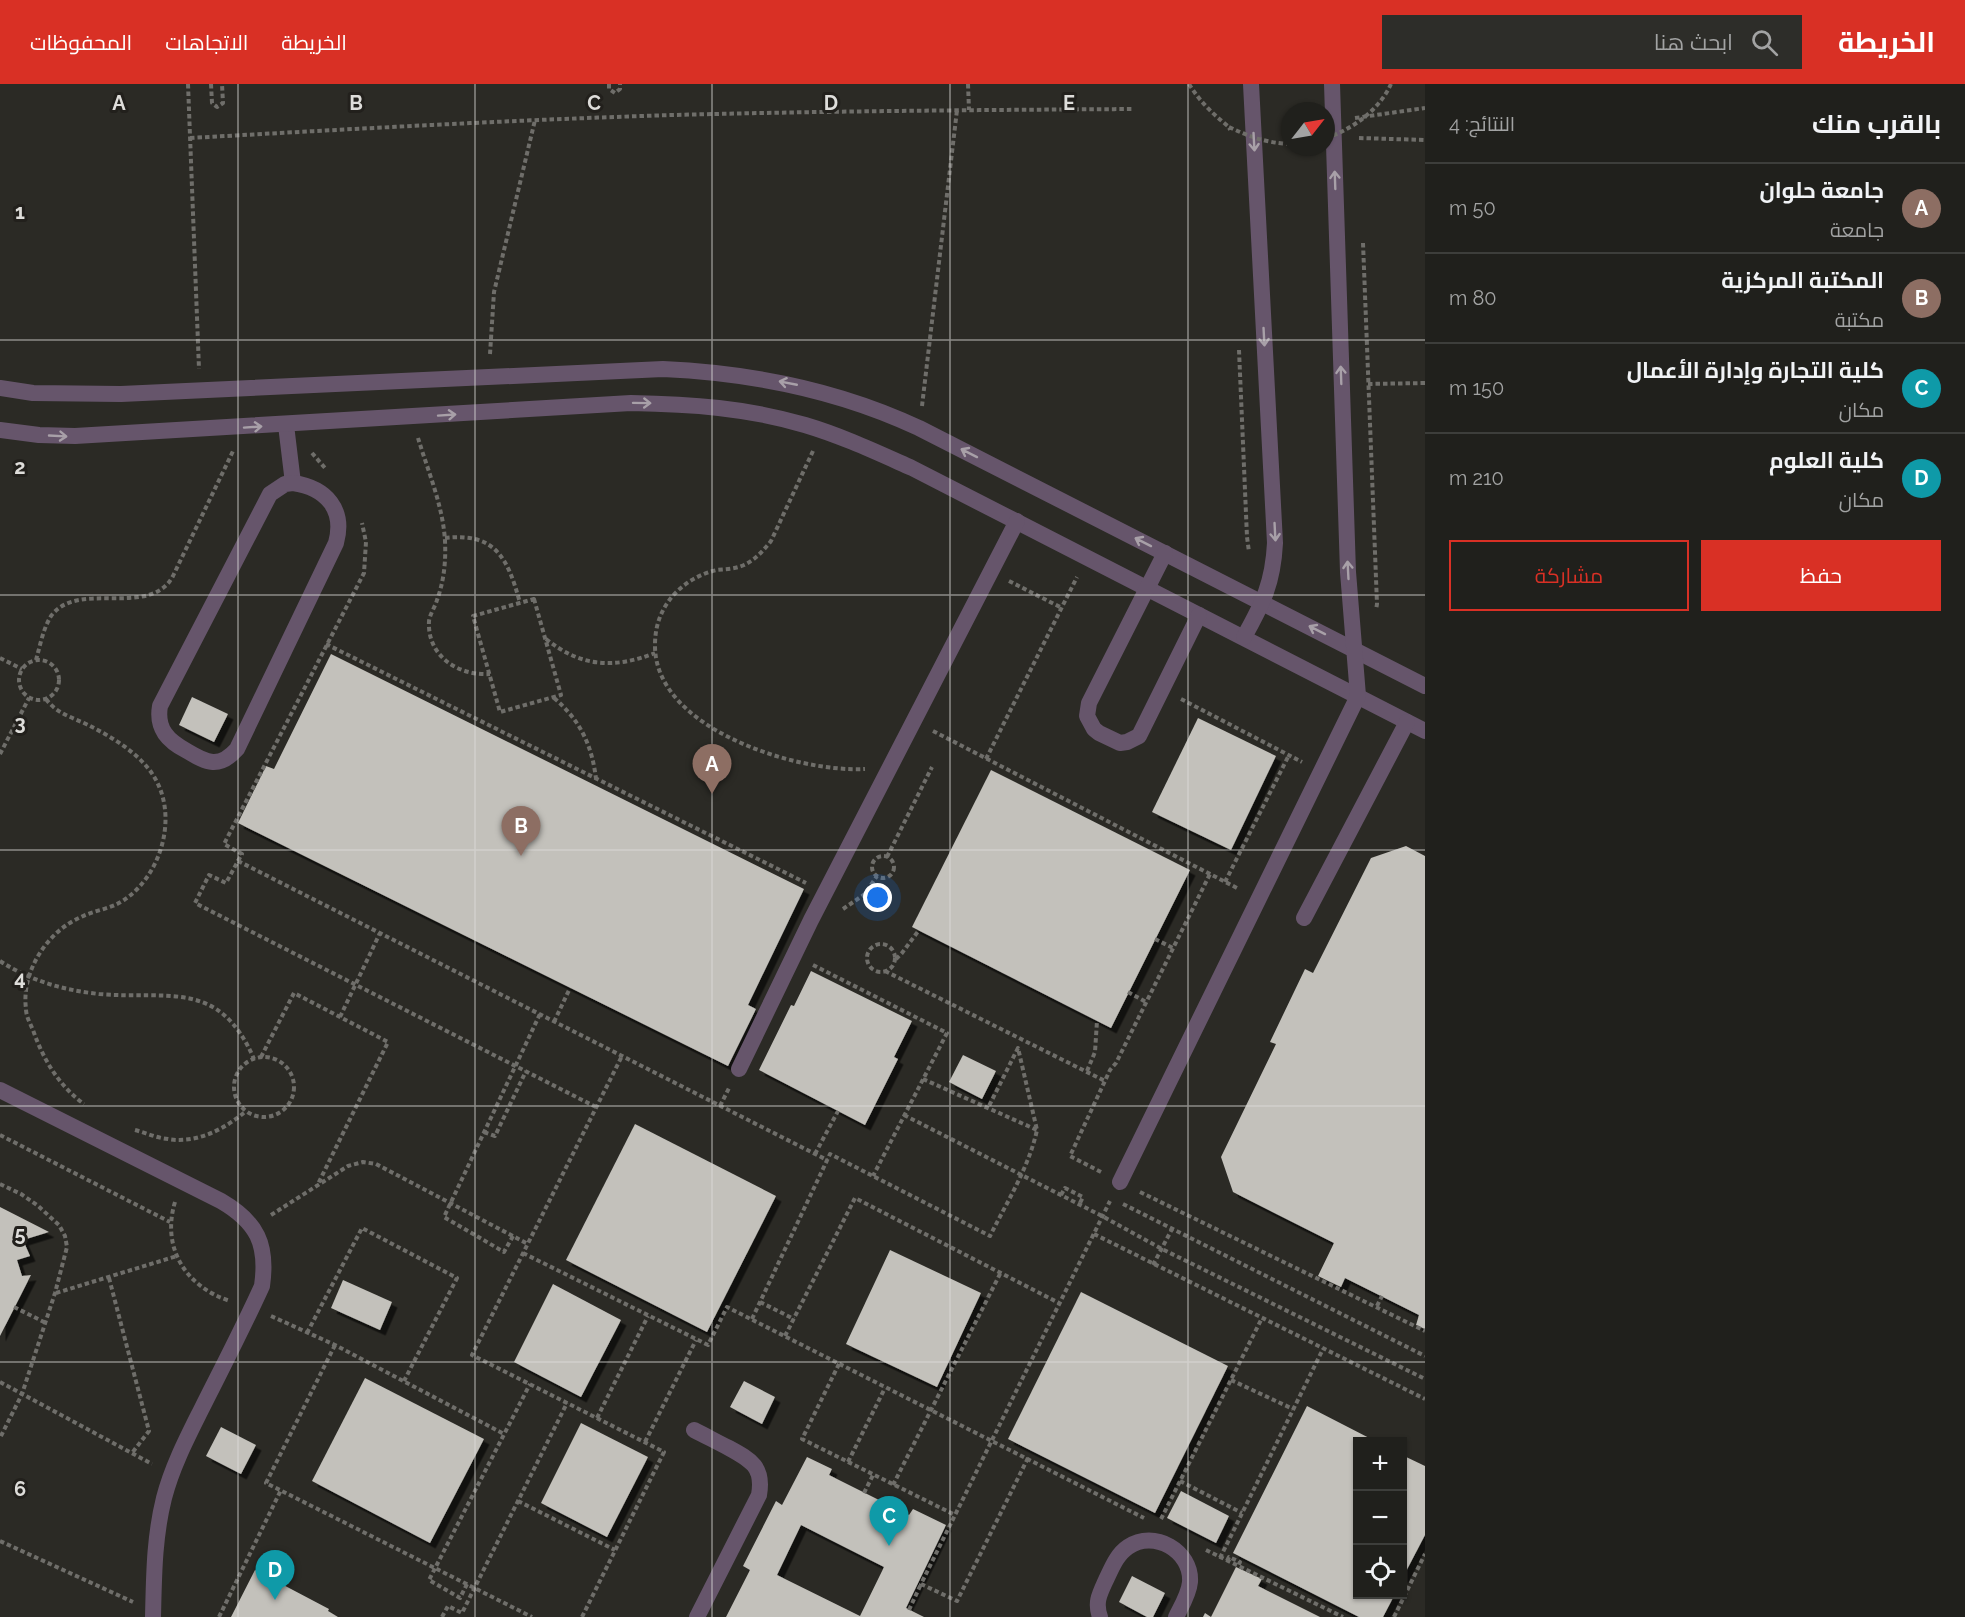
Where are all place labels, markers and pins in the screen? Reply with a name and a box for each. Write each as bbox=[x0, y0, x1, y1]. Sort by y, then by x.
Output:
pin: A bbox=[692, 744, 732, 794]
pin: B bbox=[502, 806, 540, 856]
pin: C bbox=[870, 1496, 908, 1546]
pin: D bbox=[256, 1550, 294, 1600]

